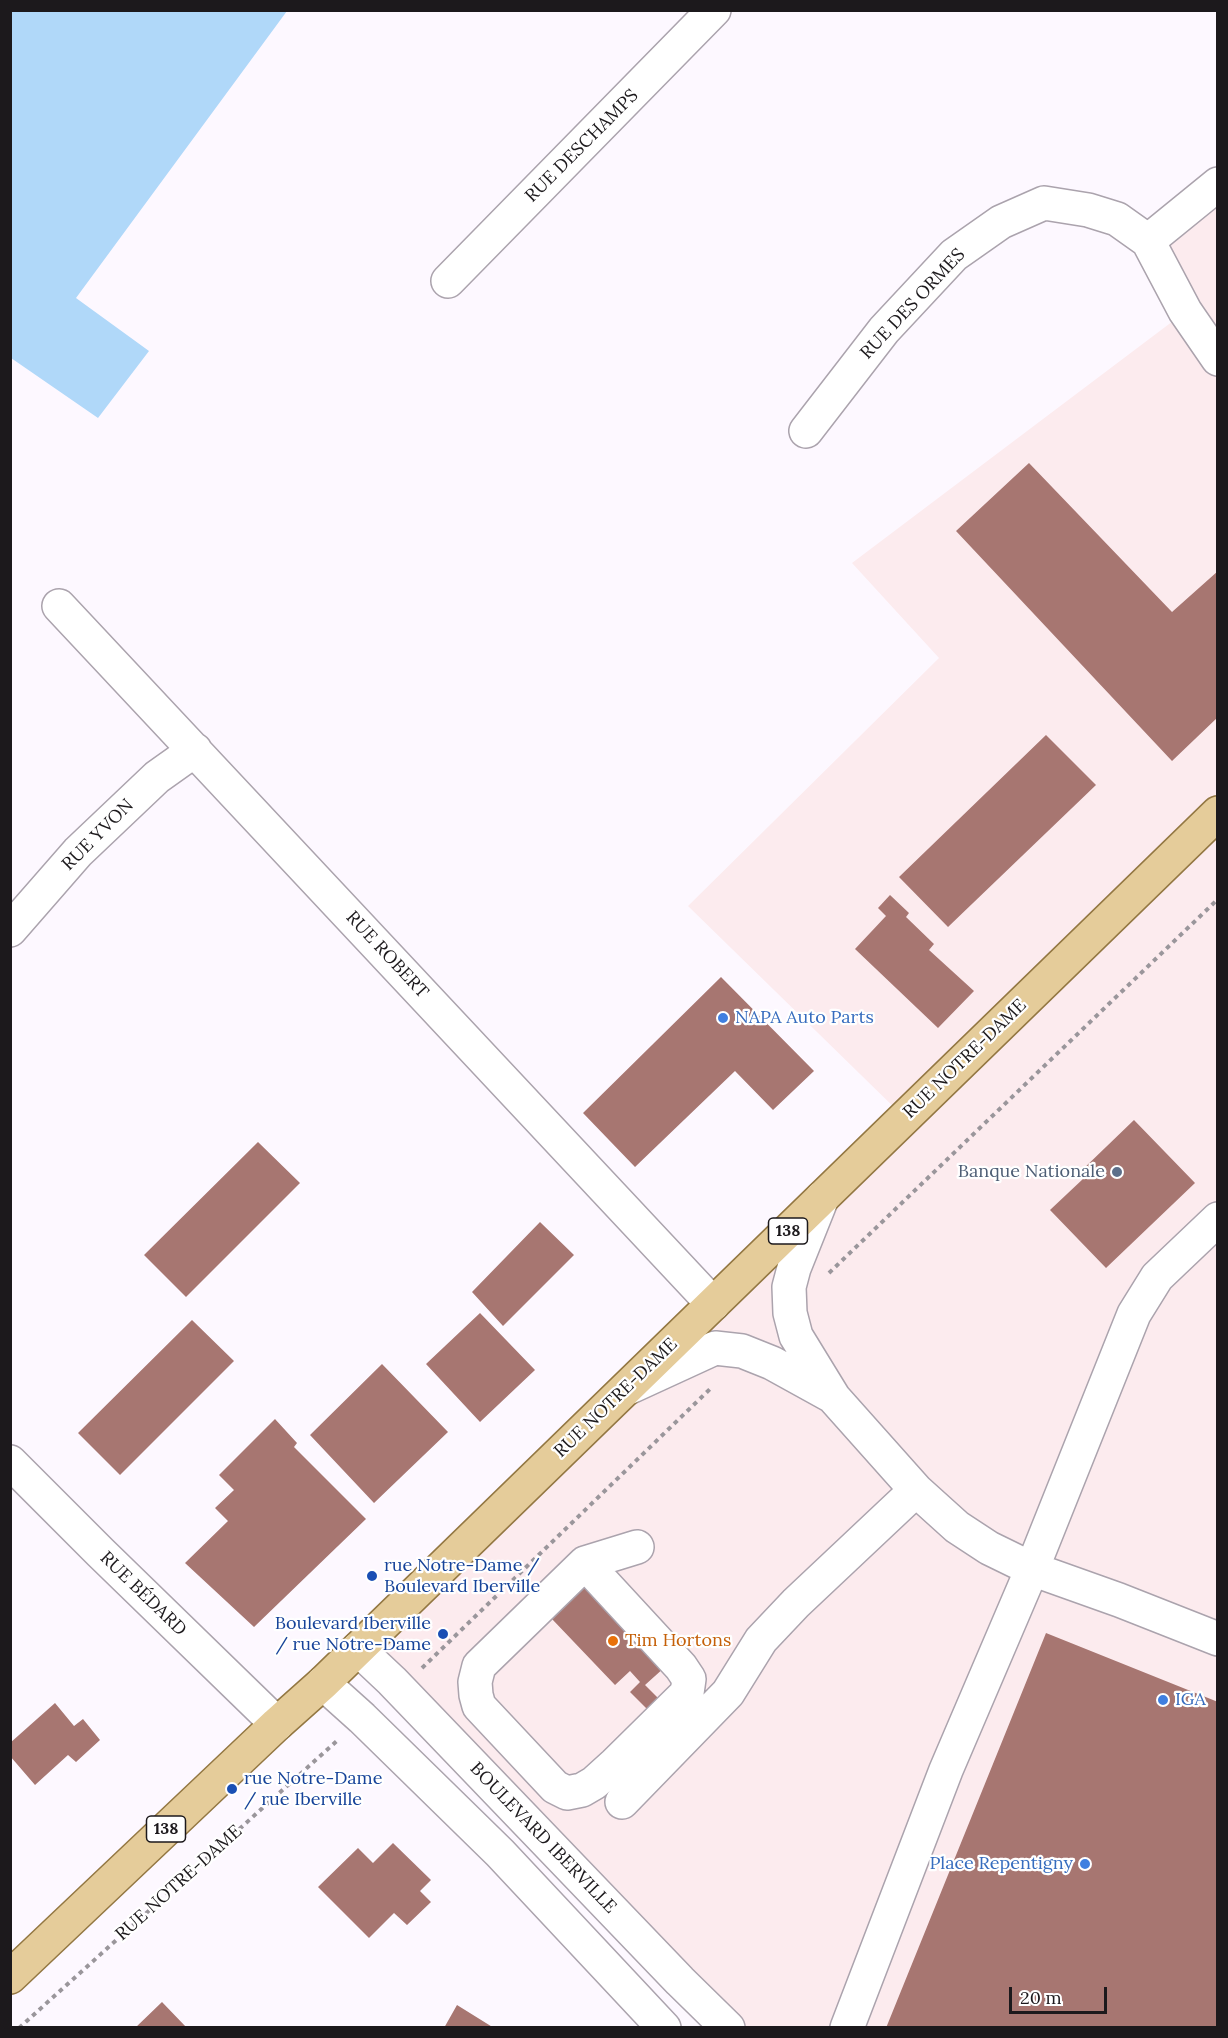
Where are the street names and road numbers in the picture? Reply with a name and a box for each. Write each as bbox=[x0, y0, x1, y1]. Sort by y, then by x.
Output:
street label: RUE DESCHAMPS bbox=[521, 85, 643, 207]
street label: RUE DES ORMES bbox=[856, 244, 970, 364]
street label: RUE YVON bbox=[58, 795, 138, 875]
street label: RUE ROBERT bbox=[341, 907, 433, 1003]
street label: RUE NOTRE-DAME bbox=[899, 995, 1031, 1123]
road number: 138 bbox=[768, 1218, 808, 1244]
street label: RUE NOTRE-DAME bbox=[550, 1334, 682, 1462]
street label: RUE BÉDARD bbox=[95, 1547, 191, 1641]
street label: BOULEVARD IBERVILLE bbox=[465, 1758, 621, 1918]
road number: 138 bbox=[146, 1816, 186, 1842]
street label: RUE NOTRE-DAME bbox=[111, 1821, 247, 1945]

